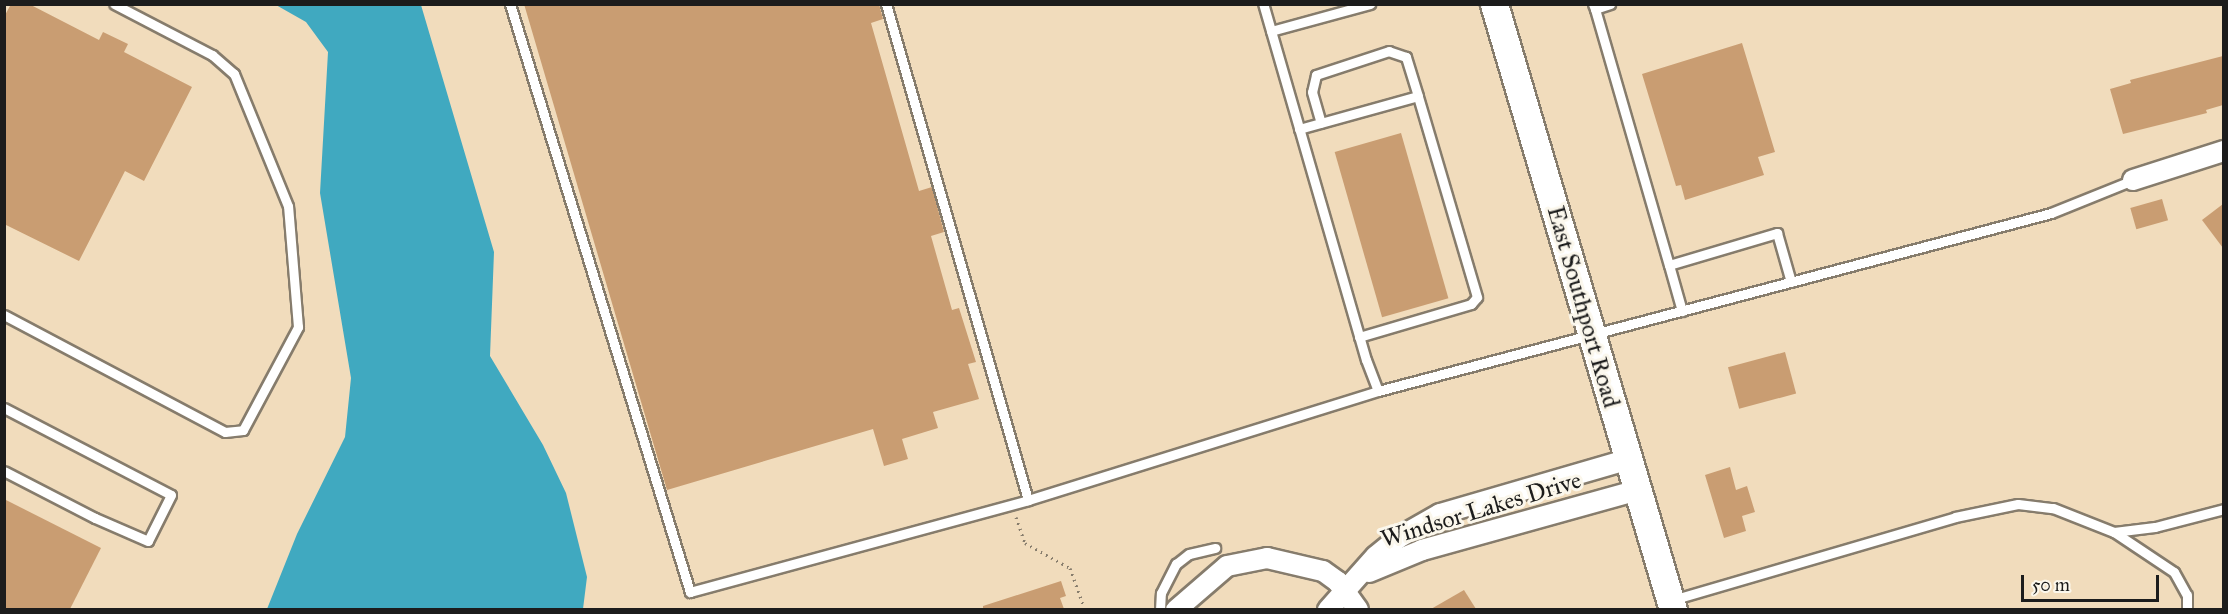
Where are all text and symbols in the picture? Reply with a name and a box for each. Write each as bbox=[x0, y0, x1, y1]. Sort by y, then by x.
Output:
street label: East Southport Road bbox=[1540, 203, 1626, 411]
street label: Windsor Lakes Drive bbox=[1377, 466, 1585, 554]
scale bar bbox=[2024, 563, 2162, 601]
text: 50 m bbox=[2032, 574, 2070, 596]

